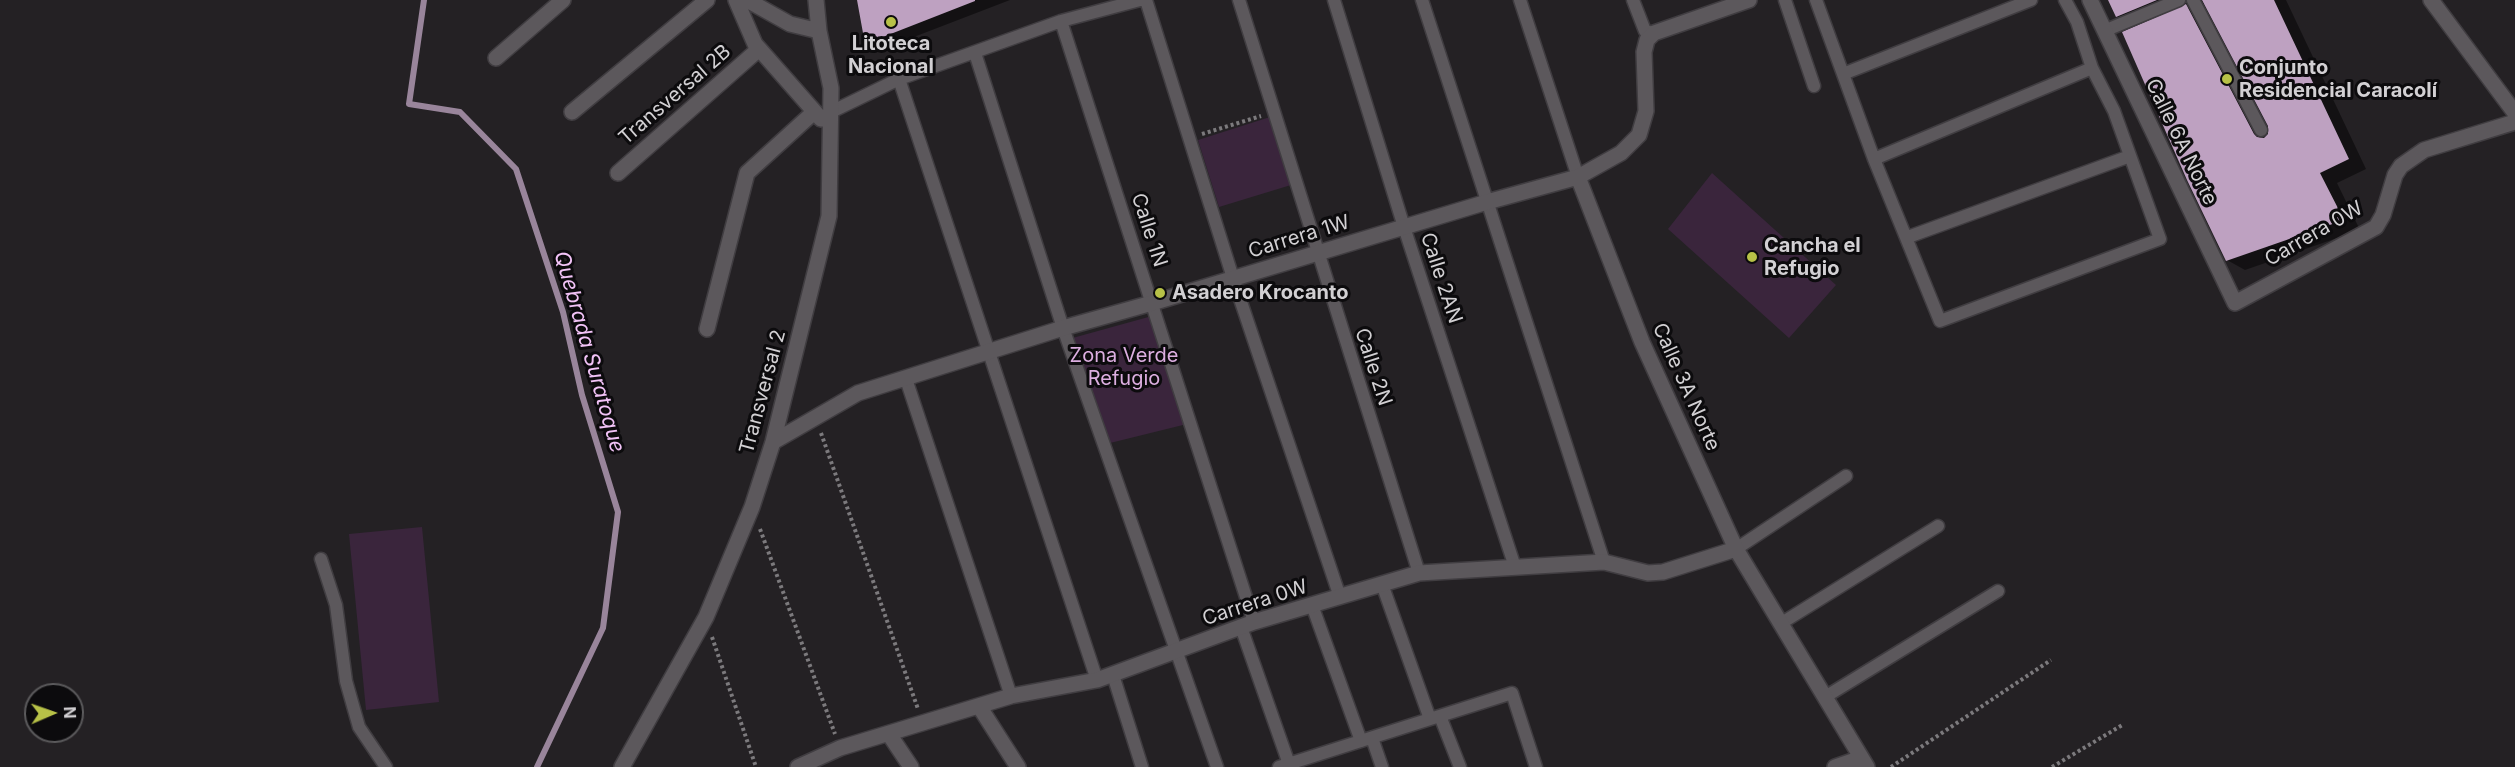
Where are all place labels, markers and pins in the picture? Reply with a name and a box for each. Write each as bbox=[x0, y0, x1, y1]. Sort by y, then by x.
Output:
marker: Litoteca Nacional bbox=[884, 15, 898, 29]
place label: Litoteca Nacional bbox=[848, 32, 934, 79]
place label: Conjunto Residencial Caracolí bbox=[2239, 56, 2437, 103]
marker: Conjunto Residencial Caracolí bbox=[2220, 72, 2234, 86]
place label: Cancha el Refugio bbox=[1764, 234, 1861, 281]
marker: Cancha el Refugio bbox=[1745, 250, 1759, 264]
place label: Asadero Krocanto bbox=[1172, 281, 1348, 305]
marker: Asadero Krocanto bbox=[1153, 286, 1167, 300]

